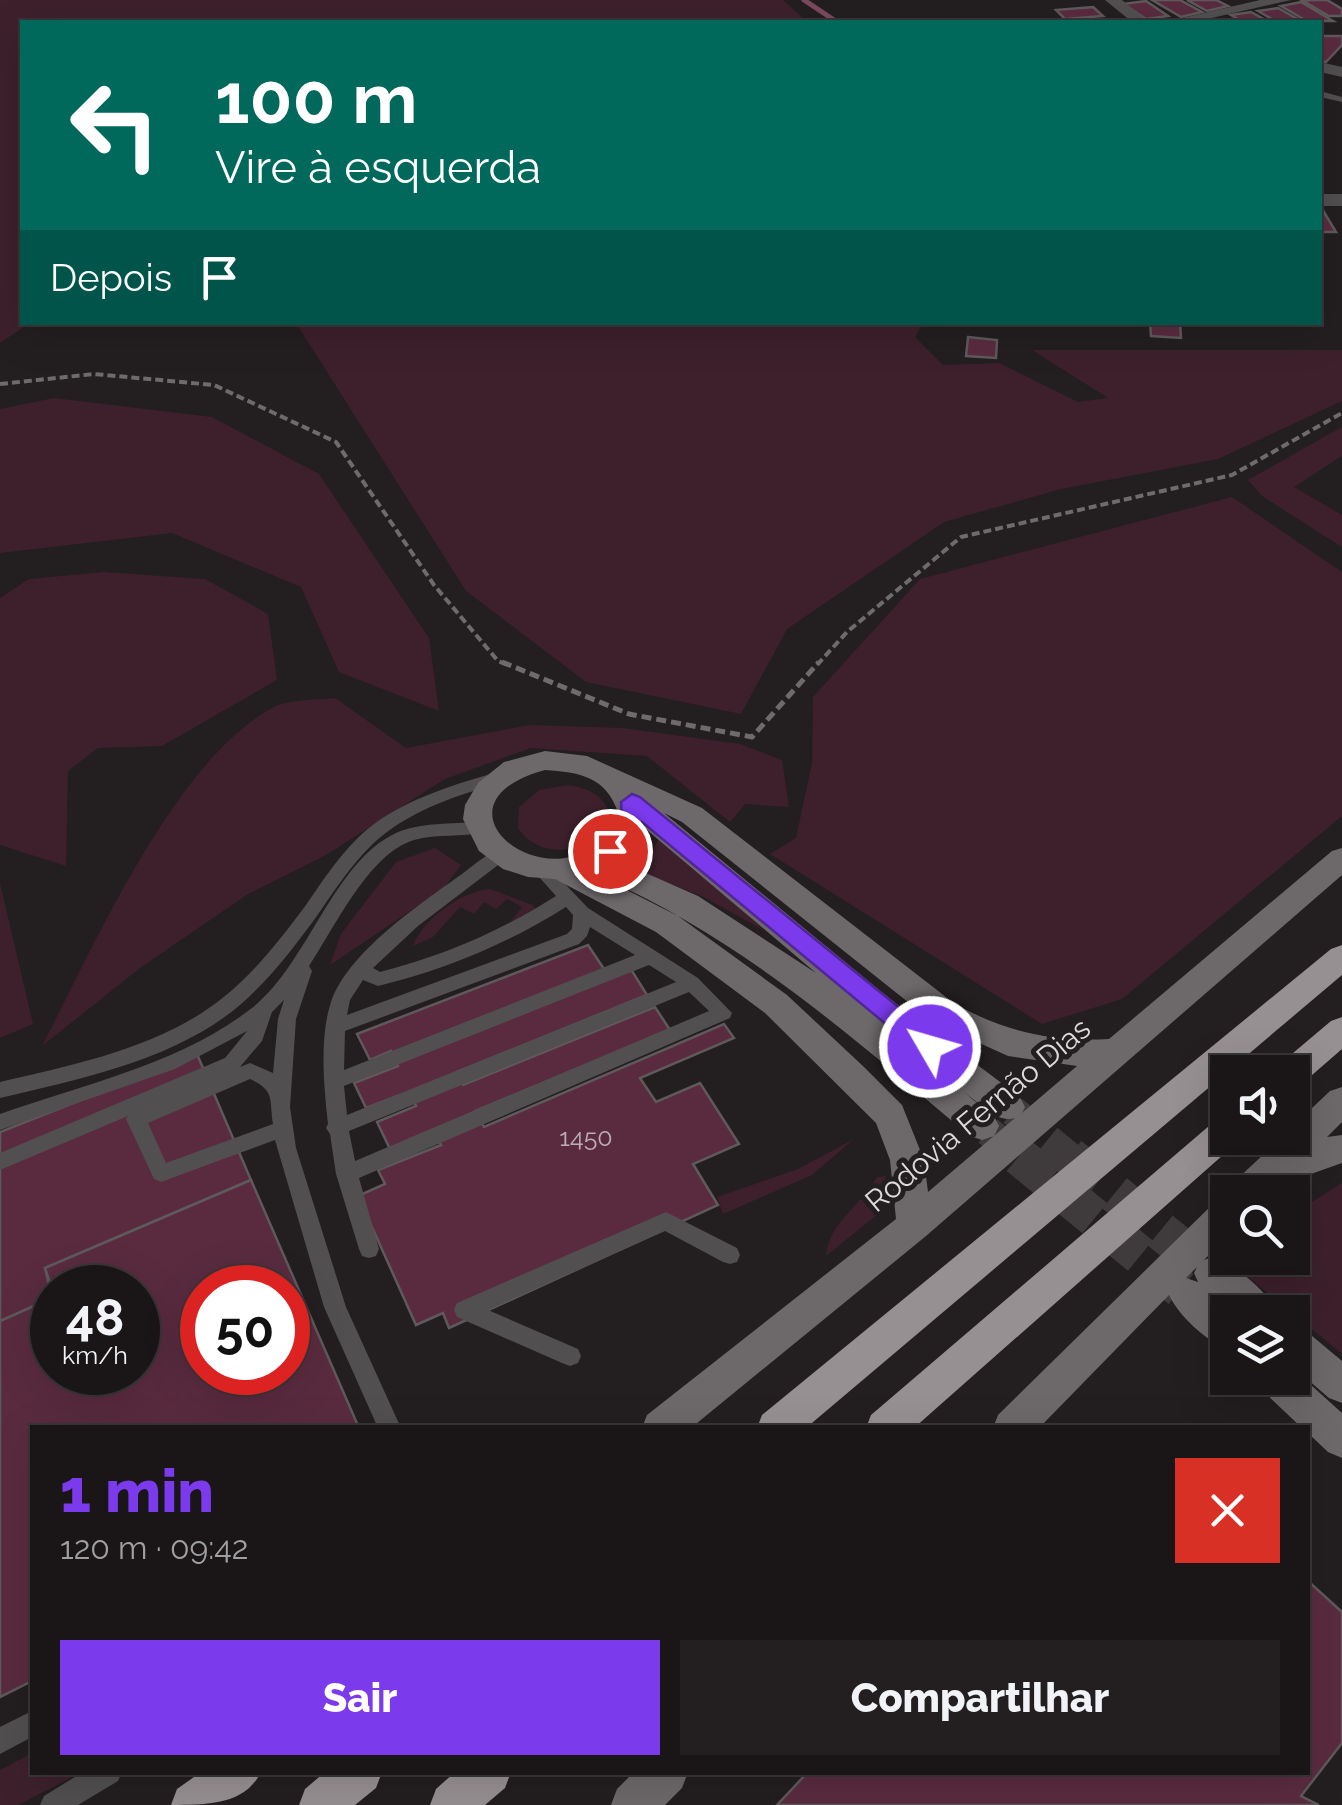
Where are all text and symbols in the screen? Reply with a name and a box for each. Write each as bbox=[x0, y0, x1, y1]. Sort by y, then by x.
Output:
text: 100 m bbox=[215, 57, 418, 139]
icon: left bbox=[50, 60, 180, 190]
text: Vire à esquerda bbox=[215, 141, 541, 194]
icon: arrive bbox=[192, 250, 247, 305]
text: Depois bbox=[50, 255, 172, 300]
pin bbox=[568, 809, 653, 894]
icon: arrive bbox=[583, 824, 638, 879]
position arrow bbox=[878, 995, 982, 1099]
street label: Rodovia Fernão Dias bbox=[858, 1010, 1097, 1219]
map controls bbox=[1210, 1055, 1310, 1395]
button: sound bbox=[1210, 1055, 1310, 1155]
house number: 1450 bbox=[559, 1122, 613, 1152]
button: search bbox=[1210, 1175, 1310, 1275]
speed limit sign: 50 bbox=[180, 1265, 310, 1395]
text: 48 bbox=[66, 1288, 124, 1347]
button: layers bbox=[1210, 1295, 1310, 1395]
text: km/h bbox=[62, 1340, 128, 1370]
text: 1 min bbox=[60, 1456, 214, 1526]
button: close bbox=[1175, 1458, 1280, 1563]
text: 120 m · 09:42 bbox=[60, 1529, 248, 1566]
button: Sair bbox=[60, 1640, 660, 1755]
button: Compartilhar bbox=[680, 1640, 1280, 1755]

